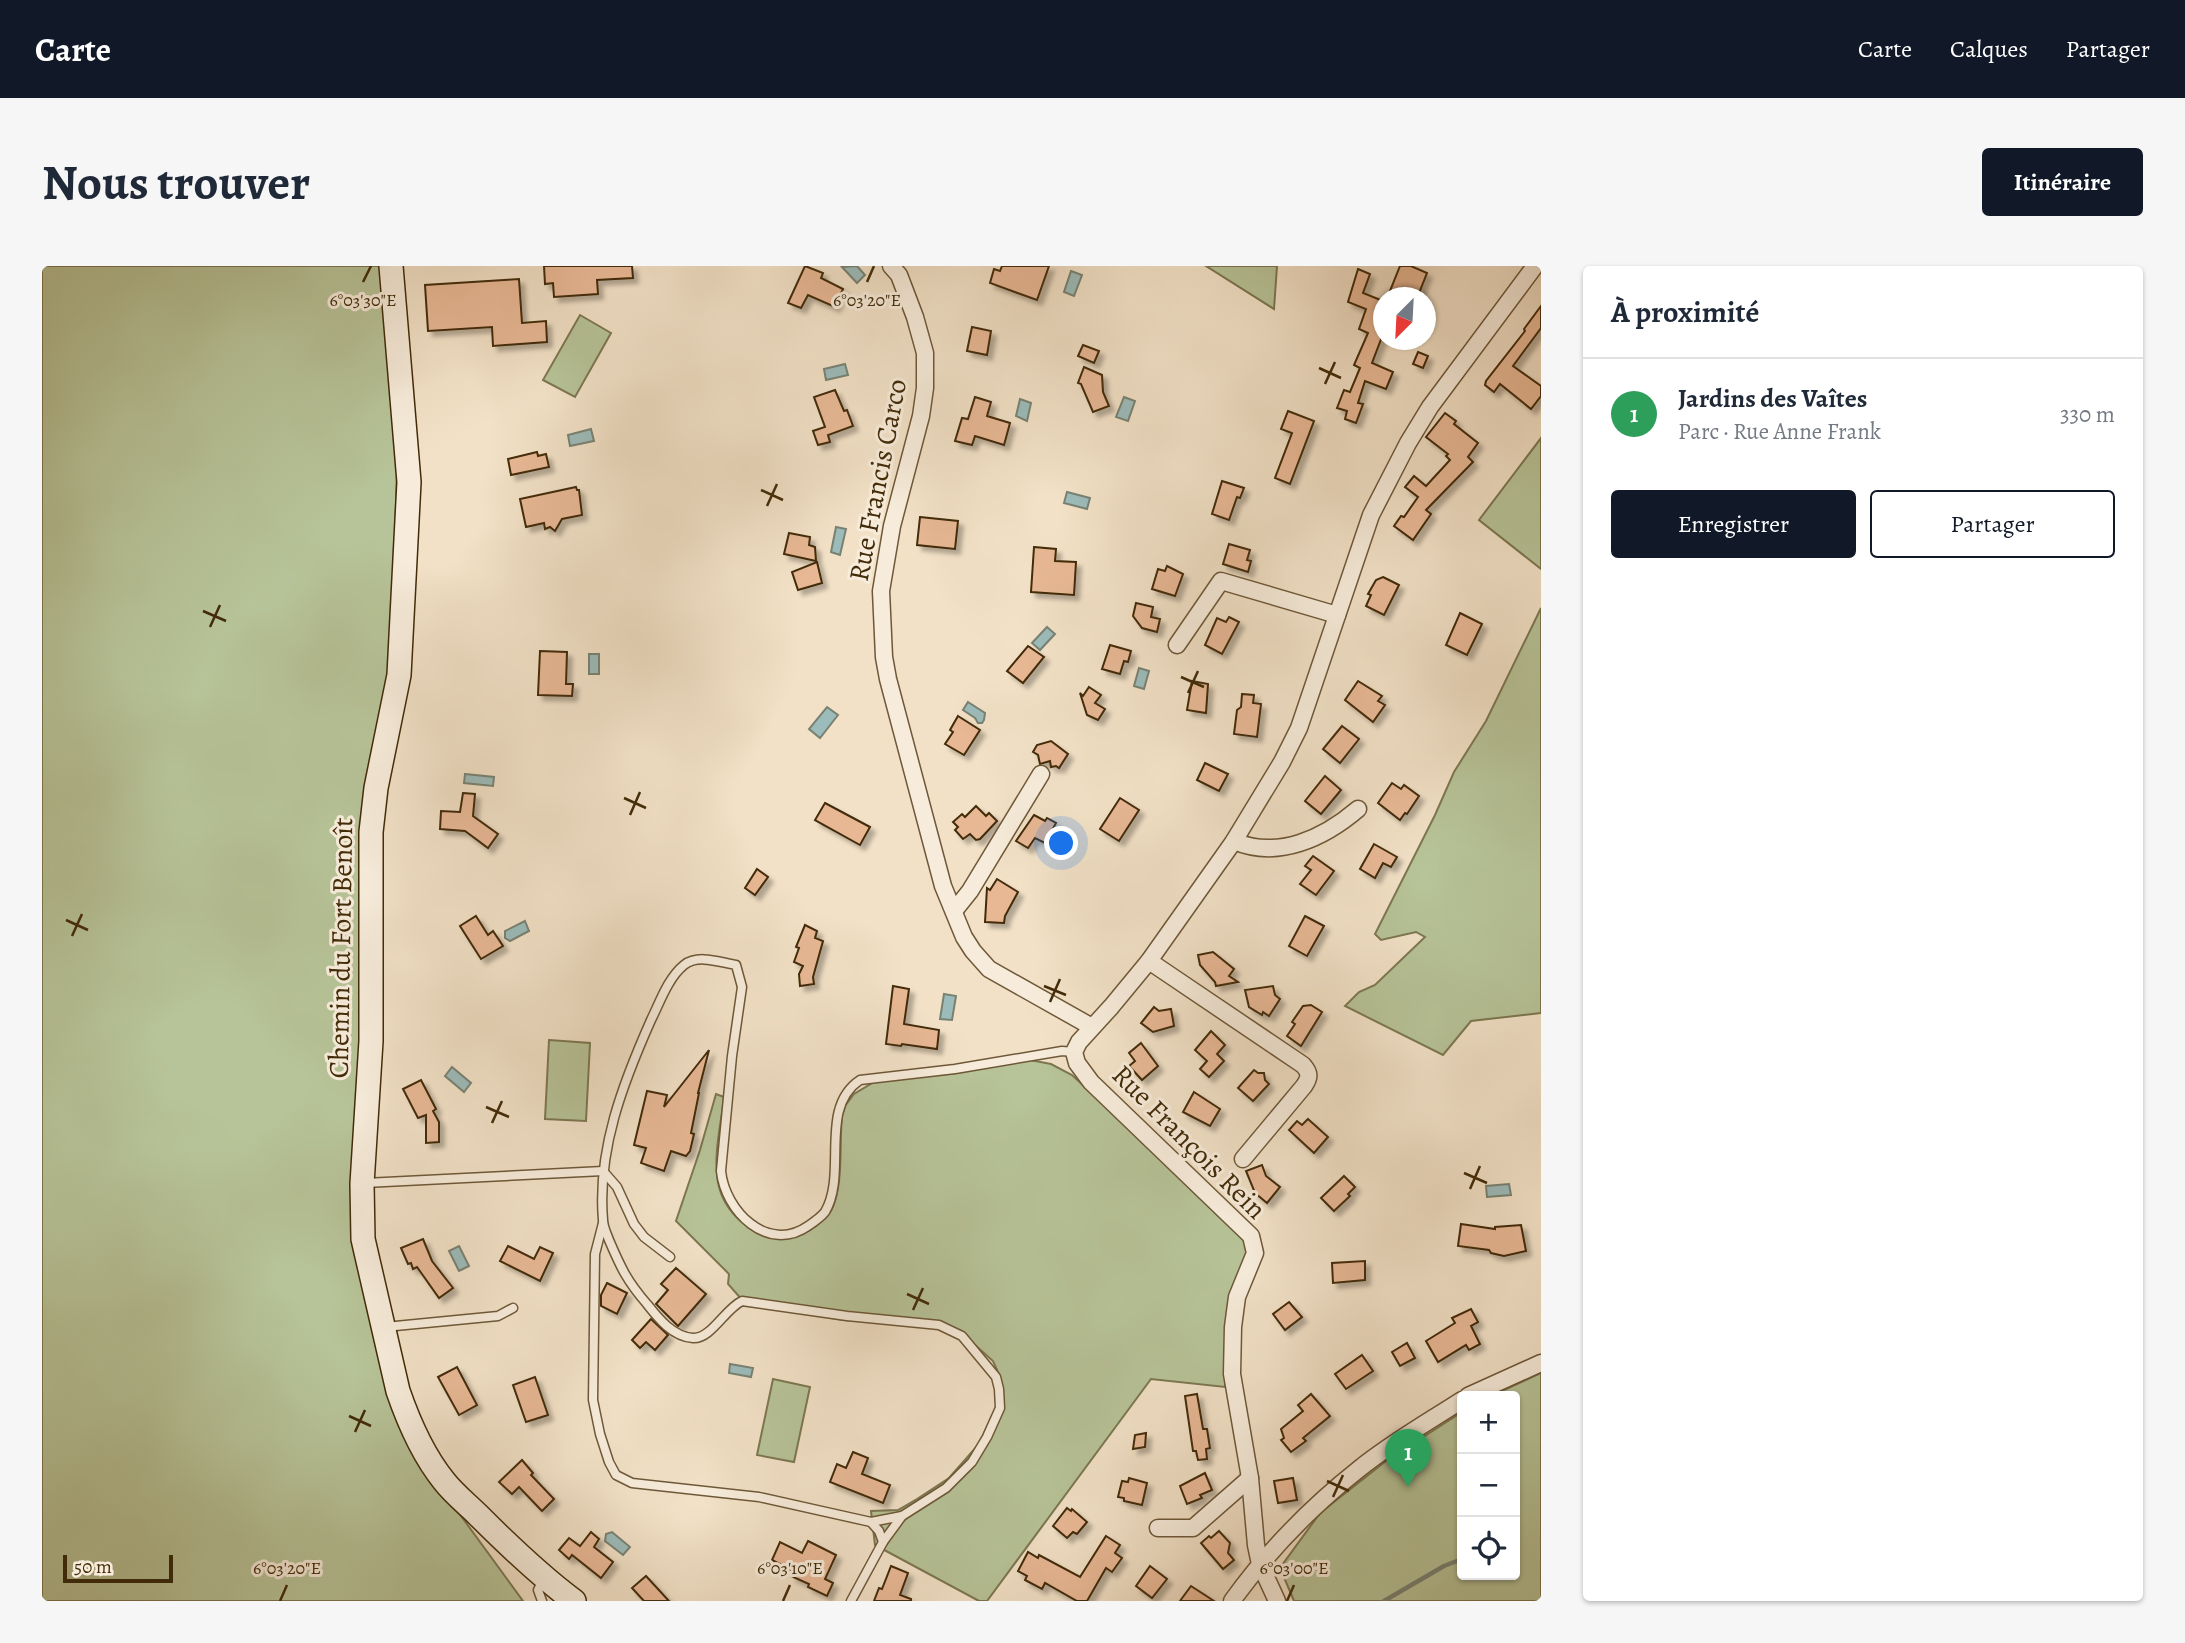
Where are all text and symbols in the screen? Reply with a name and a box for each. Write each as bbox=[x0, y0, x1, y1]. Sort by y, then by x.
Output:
text: Carte bbox=[35, 27, 111, 72]
text: Carte bbox=[1858, 33, 1912, 65]
text: Calques bbox=[1950, 33, 2028, 65]
text: Partager bbox=[2066, 33, 2150, 65]
button: Itinéraire bbox=[1982, 148, 2143, 216]
text: Nous trouver bbox=[42, 149, 310, 216]
north arrow bbox=[1373, 287, 1436, 350]
text: 6°03'30"E bbox=[329, 288, 397, 312]
text: 6°03'20"E bbox=[833, 288, 901, 312]
text: À proximité bbox=[1611, 292, 1759, 332]
street label: Rue Francis Carco bbox=[840, 376, 916, 584]
text: Jardins des Vaîtes bbox=[1678, 381, 1867, 416]
text: 1 bbox=[1630, 399, 1638, 430]
text: 330 m bbox=[2060, 399, 2115, 430]
text: Parc · Rue Anne Frank bbox=[1678, 416, 1881, 447]
button: Enregistrer bbox=[1611, 490, 1856, 558]
button: Partager bbox=[1870, 490, 2115, 558]
street label: Chemin du Fort Benoît bbox=[320, 817, 362, 1079]
your location bbox=[1044, 826, 1078, 860]
street label: Rue François Rein bbox=[1103, 1056, 1275, 1228]
map controls bbox=[1457, 1391, 1520, 1580]
button: + bbox=[1457, 1391, 1520, 1454]
pin: 1 bbox=[1385, 1429, 1431, 1487]
button: − bbox=[1457, 1454, 1520, 1517]
button: locate bbox=[1457, 1517, 1520, 1580]
scale bar bbox=[63, 1552, 173, 1584]
text: 50 m bbox=[74, 1554, 112, 1580]
text: 6°03'20"E bbox=[253, 1556, 321, 1580]
text: 6°03'10"E bbox=[757, 1556, 823, 1580]
text: 6°03'00"E bbox=[1259, 1556, 1329, 1580]

